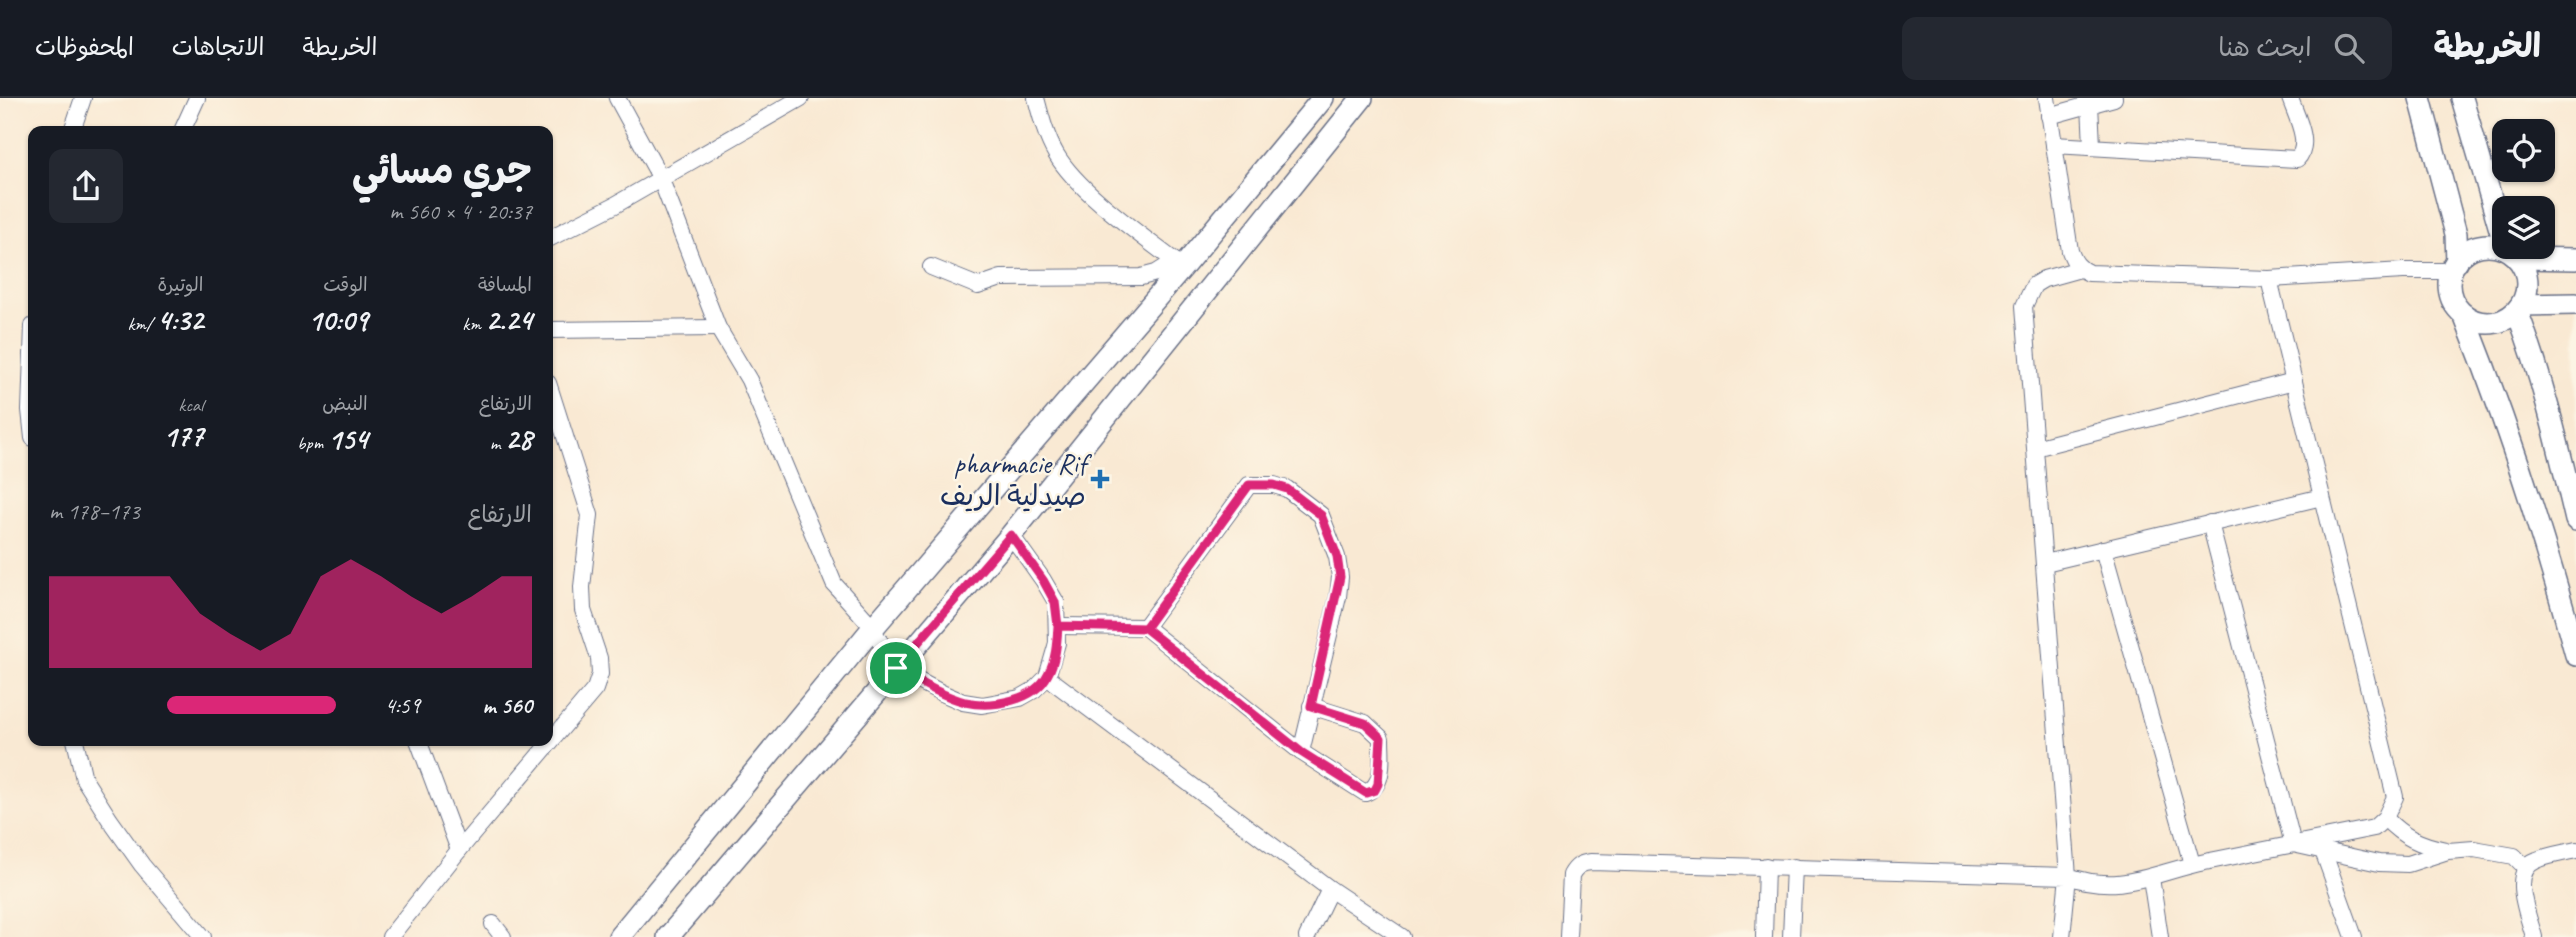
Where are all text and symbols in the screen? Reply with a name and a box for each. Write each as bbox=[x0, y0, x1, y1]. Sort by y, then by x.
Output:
search box bbox=[1902, 17, 2392, 80]
text: الخريطة bbox=[2434, 25, 2541, 67]
icon: search bbox=[2330, 29, 2368, 67]
text: ابحث هنا bbox=[2218, 31, 2312, 64]
text: المحفوظات bbox=[35, 32, 134, 62]
text: الاتجاهات bbox=[172, 32, 265, 62]
text: الخريطة bbox=[303, 32, 377, 62]
map controls bbox=[2492, 119, 2555, 259]
button: locate bbox=[2492, 119, 2555, 182]
text: جري مسائي bbox=[352, 147, 532, 194]
button: share bbox=[49, 149, 123, 223]
button: layers bbox=[2492, 196, 2555, 259]
text: 20:37 · 4 × 560 m bbox=[389, 197, 532, 226]
text: الوتيرة bbox=[157, 273, 203, 297]
text: الوقت bbox=[323, 273, 368, 297]
text: المسافة bbox=[478, 273, 532, 297]
text: 4:32 bbox=[157, 301, 203, 339]
text: 10:09 bbox=[308, 301, 368, 339]
text: 2.24 bbox=[486, 301, 532, 339]
text: /km bbox=[127, 312, 157, 336]
text: km bbox=[462, 312, 486, 336]
text: النبض bbox=[322, 392, 368, 416]
text: الارتفاع bbox=[479, 392, 532, 416]
text: kcal bbox=[178, 393, 203, 417]
text: 177 bbox=[163, 417, 203, 455]
text: 154 bbox=[328, 420, 368, 458]
text: 28 bbox=[505, 420, 532, 458]
text: bpm bbox=[297, 431, 328, 455]
text: m bbox=[490, 431, 505, 455]
place label: pharmacie Rif صيدلية الريف bbox=[940, 446, 1093, 513]
marker: pharmacie Rif صيدلية الريف bbox=[1092, 471, 1108, 487]
text: 173–178 m bbox=[49, 497, 140, 526]
text: الارتفاع bbox=[468, 500, 532, 529]
pin bbox=[866, 638, 926, 698]
icon: arrive bbox=[877, 649, 915, 687]
text: 4:59 bbox=[384, 691, 420, 720]
text: 560 m bbox=[482, 691, 532, 720]

